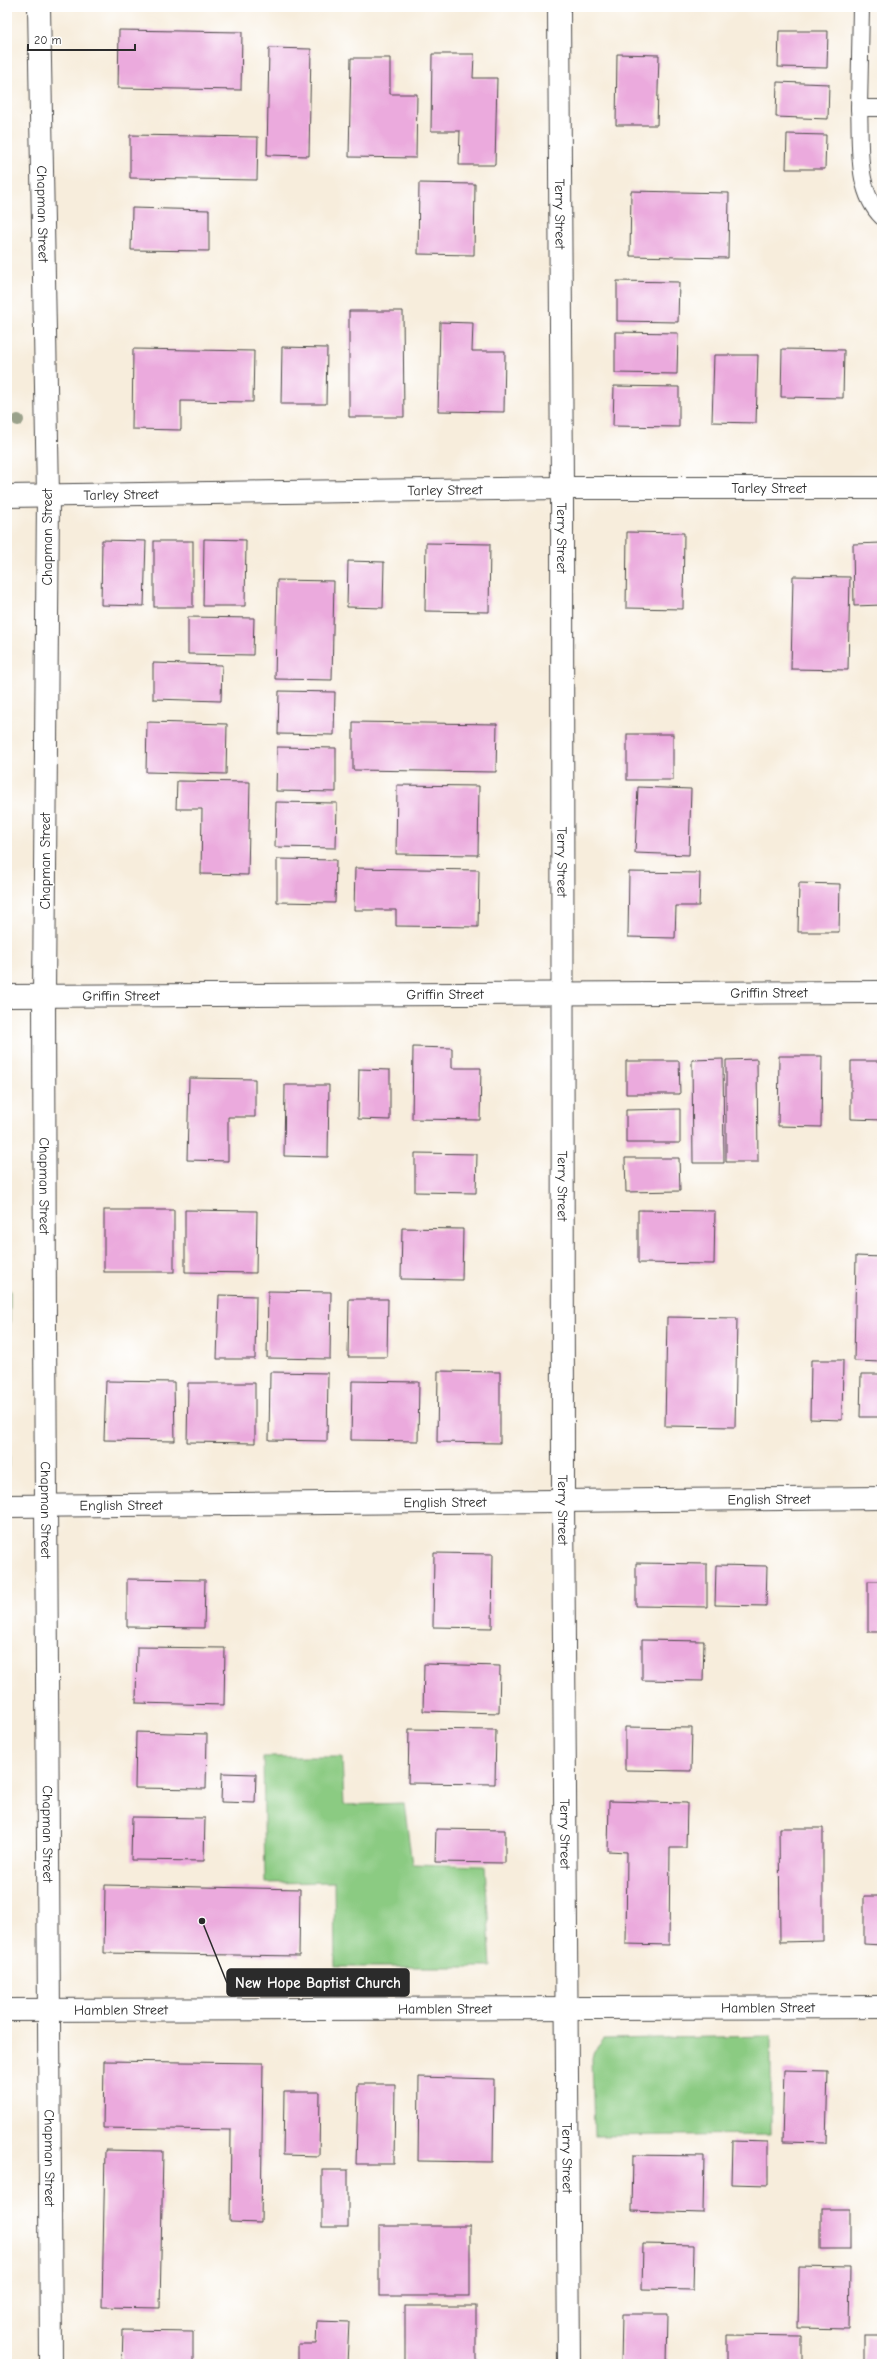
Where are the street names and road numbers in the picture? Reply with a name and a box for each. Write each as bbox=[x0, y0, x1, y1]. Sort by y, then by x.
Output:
street label: Chapman Street bbox=[33, 165, 52, 264]
street label: Terry Street bbox=[552, 179, 569, 250]
street label: Tarley Street bbox=[731, 480, 807, 497]
street label: Tarley Street bbox=[407, 481, 484, 499]
street label: Tarley Street bbox=[83, 485, 160, 503]
street label: Chapman Street bbox=[39, 487, 56, 586]
street label: Terry Street bbox=[554, 503, 571, 574]
street label: Chapman Street bbox=[37, 811, 54, 910]
street label: Terry Street bbox=[554, 827, 571, 898]
street label: Griffin Street bbox=[730, 984, 809, 1001]
street label: Griffin Street bbox=[406, 985, 485, 1003]
street label: Griffin Street bbox=[82, 987, 161, 1004]
street label: Chapman Street bbox=[36, 1137, 53, 1235]
street label: Terry Street bbox=[554, 1151, 571, 1222]
street label: Chapman Street bbox=[37, 1461, 55, 1559]
street label: Terry Street bbox=[554, 1475, 572, 1546]
street label: English Street bbox=[727, 1490, 812, 1508]
street label: English Street bbox=[403, 1493, 488, 1511]
street label: English Street bbox=[79, 1496, 164, 1514]
street label: Chapman Street bbox=[39, 1785, 57, 1883]
street label: Terry Street bbox=[557, 1799, 574, 1870]
street label: Hamblen Street bbox=[721, 1999, 816, 2016]
street label: Hamblen Street bbox=[398, 2000, 493, 2017]
street label: Hamblen Street bbox=[74, 2001, 169, 2018]
street label: Chapman Street bbox=[41, 2109, 59, 2207]
street label: Terry Street bbox=[559, 2123, 576, 2194]

